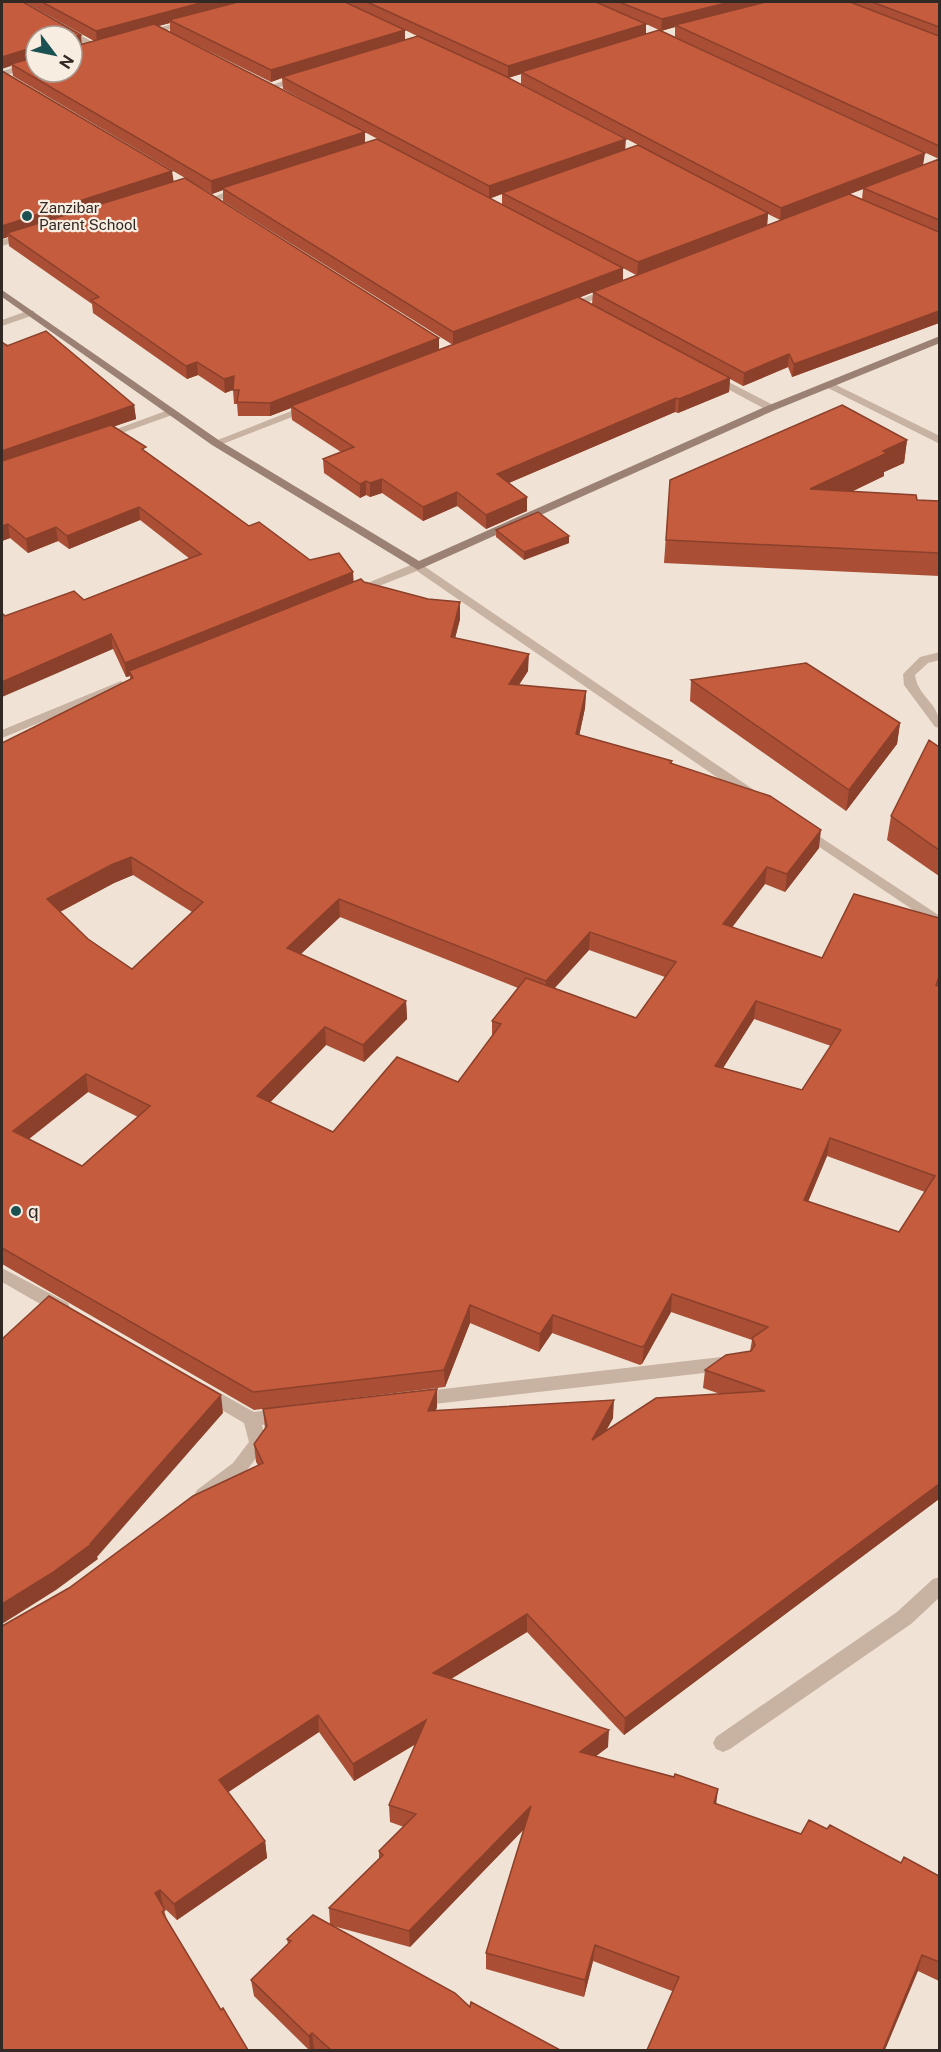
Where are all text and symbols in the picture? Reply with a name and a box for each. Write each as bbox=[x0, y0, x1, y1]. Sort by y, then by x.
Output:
north arrow bbox=[24, 24, 84, 84]
text: N bbox=[55, 51, 78, 72]
place label: Zanzibar Parent School bbox=[39, 199, 137, 233]
marker: Zanzibar Parent School bbox=[20, 209, 34, 223]
place label: q bbox=[28, 1201, 39, 1222]
marker: q bbox=[9, 1204, 23, 1218]

